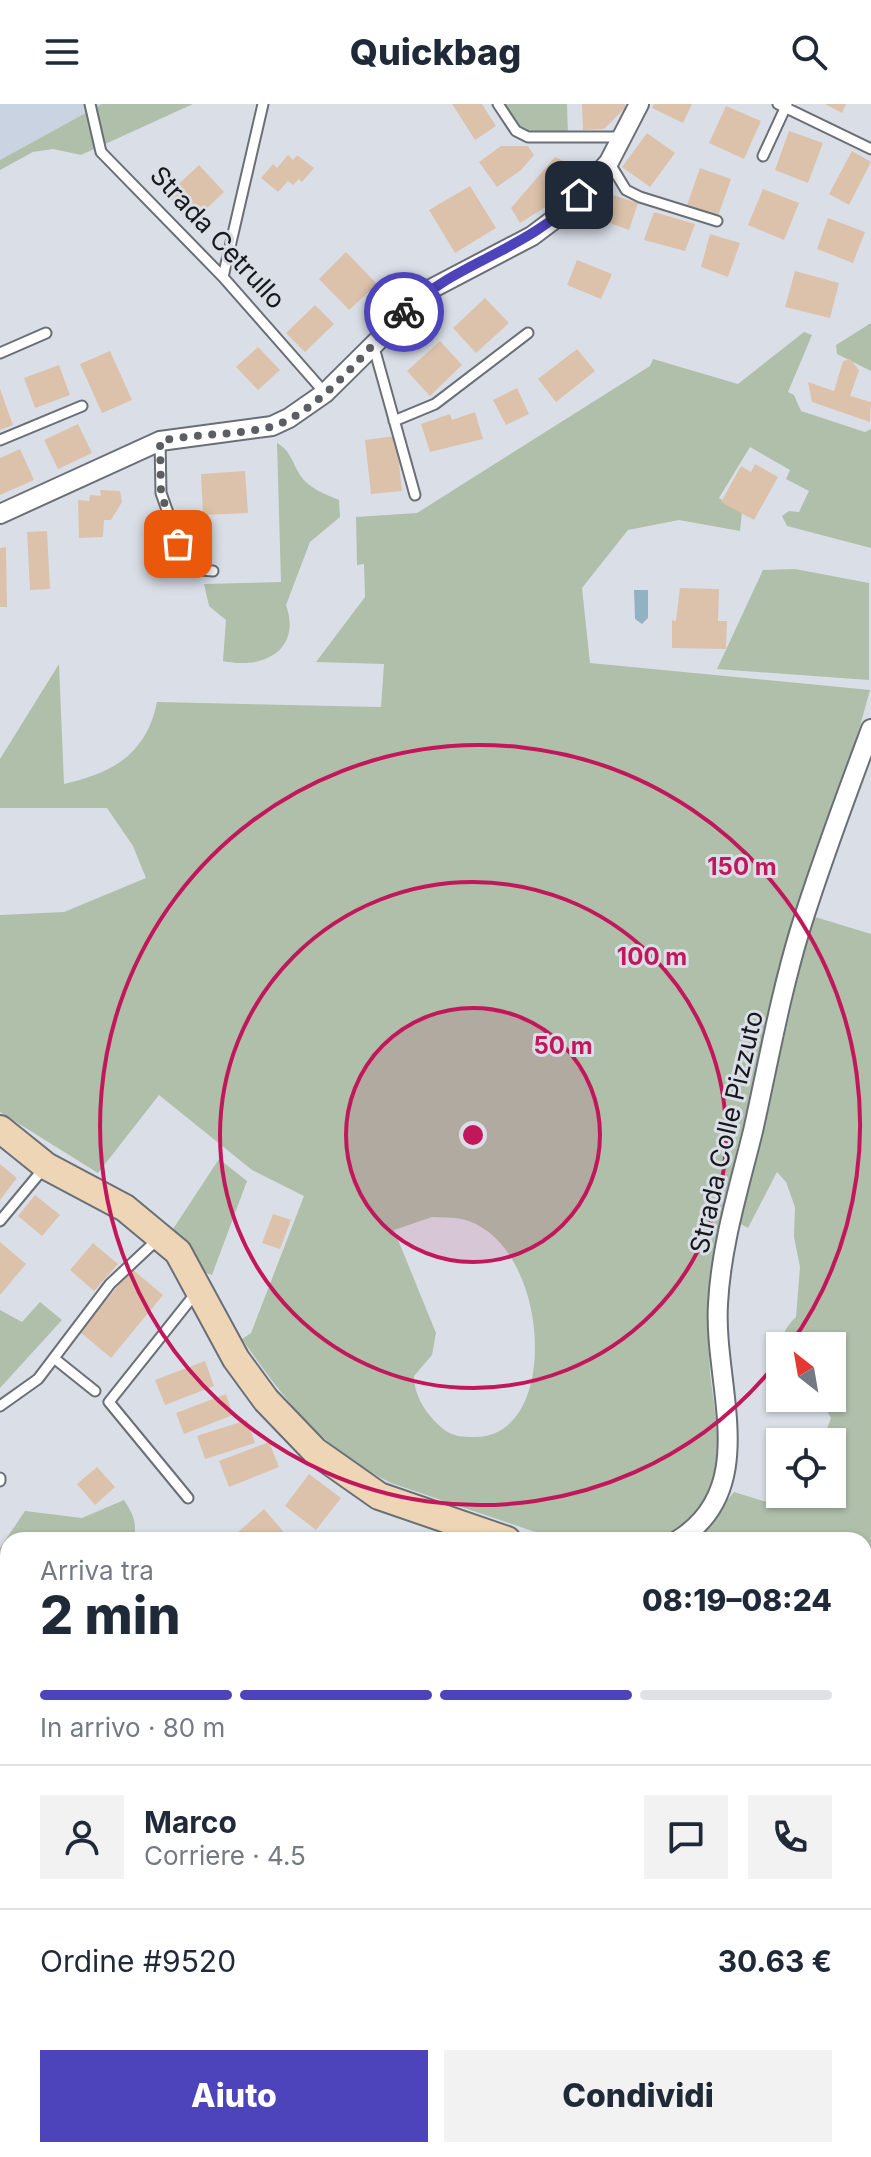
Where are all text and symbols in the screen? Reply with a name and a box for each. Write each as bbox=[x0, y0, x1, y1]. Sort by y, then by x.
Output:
icon: menu bbox=[40, 30, 84, 74]
text: Quickbag bbox=[350, 30, 521, 74]
icon: search bbox=[787, 30, 831, 74]
street label: Strada Cetrullo bbox=[144, 159, 292, 315]
pin bbox=[545, 161, 613, 229]
icon: home bbox=[557, 173, 601, 217]
courier bbox=[364, 272, 444, 352]
icon: bike bbox=[382, 290, 426, 334]
pin bbox=[144, 510, 212, 578]
icon: bag bbox=[156, 522, 200, 566]
text: 150 m bbox=[707, 852, 777, 881]
text: 100 m bbox=[617, 942, 687, 971]
street label: Strada Colle Pizzuto bbox=[683, 1008, 769, 1256]
text: 50 m bbox=[533, 1031, 593, 1060]
centre of rings bbox=[459, 1121, 487, 1149]
north arrow bbox=[766, 1332, 846, 1412]
map controls bbox=[766, 1332, 846, 1508]
button: locate bbox=[766, 1428, 846, 1508]
text: Arriva tra bbox=[40, 1555, 154, 1586]
text: 08:19–08:24 bbox=[642, 1582, 832, 1618]
text: 2 min bbox=[40, 1584, 181, 1647]
text: In arrivo · 80 m bbox=[40, 1712, 225, 1743]
button: person bbox=[40, 1795, 124, 1879]
button: chat bbox=[644, 1795, 728, 1879]
button: phone bbox=[748, 1795, 832, 1879]
text: Marco bbox=[144, 1804, 237, 1840]
text: Corriere · 4.5 bbox=[144, 1840, 306, 1871]
text: Ordine #9520 bbox=[40, 1943, 236, 1979]
text: 30.63 € bbox=[718, 1943, 832, 1979]
button: Aiuto bbox=[40, 2050, 428, 2142]
button: Condividi bbox=[444, 2050, 832, 2142]

